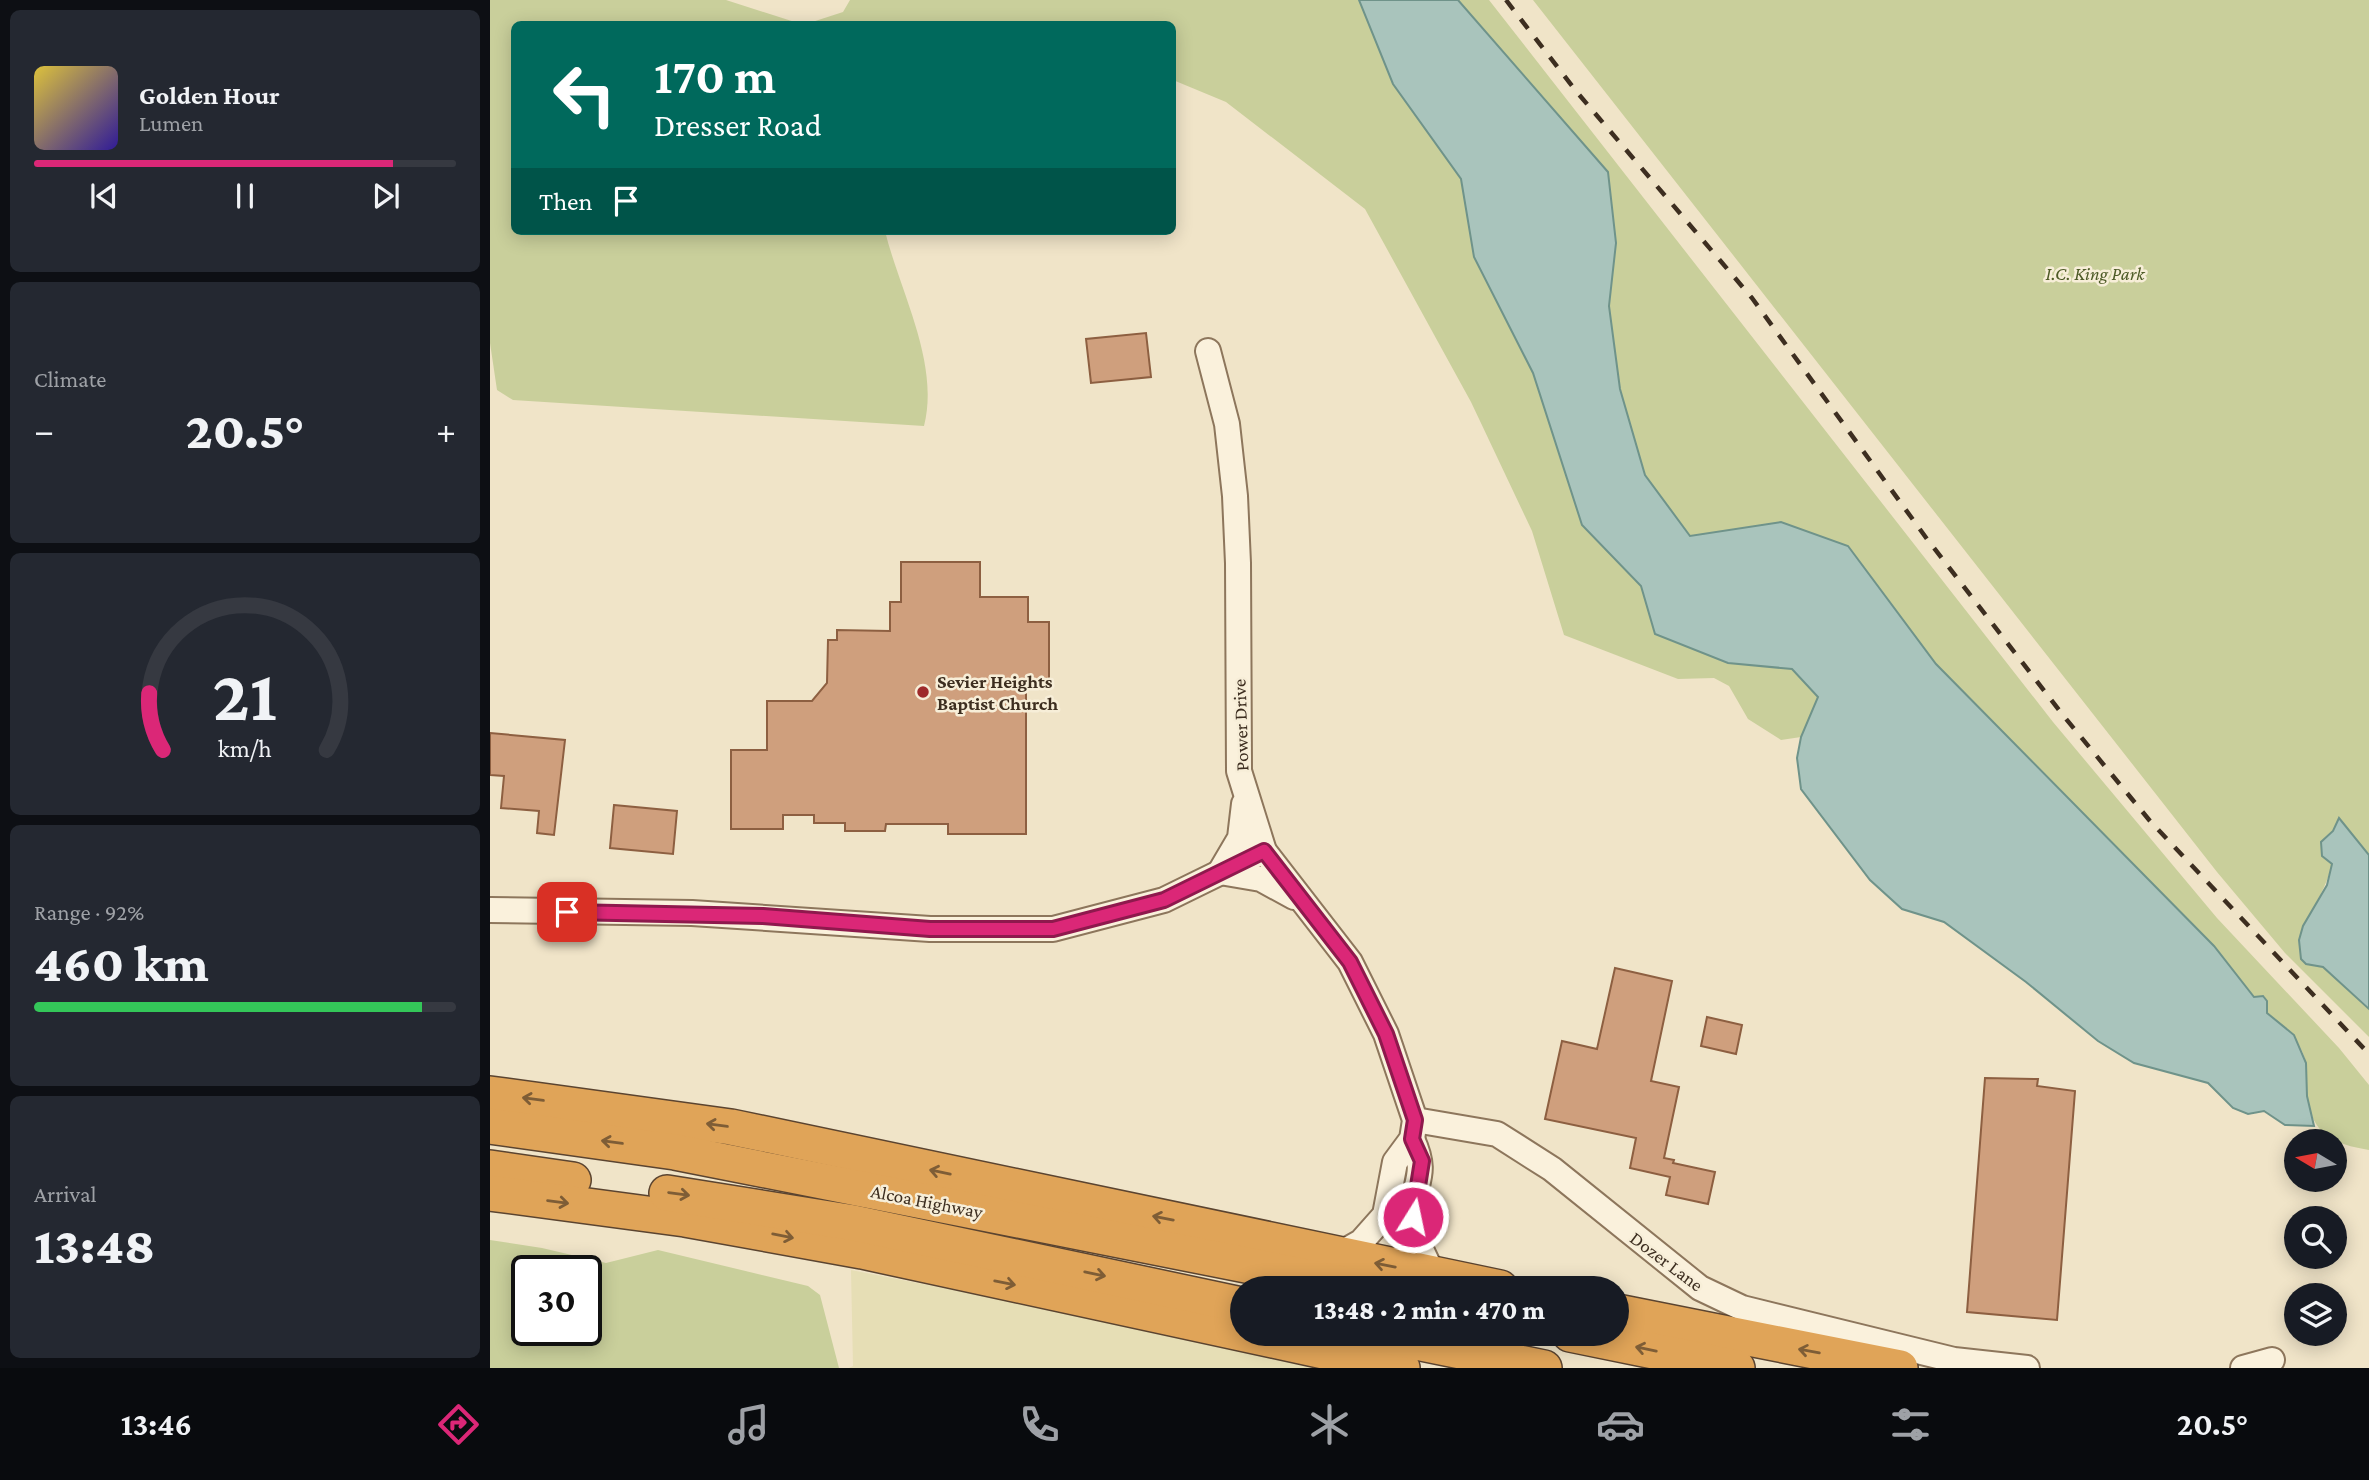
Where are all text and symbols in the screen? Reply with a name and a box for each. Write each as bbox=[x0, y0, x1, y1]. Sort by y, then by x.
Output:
icon: left bbox=[539, 49, 630, 140]
text: 170 m bbox=[654, 49, 776, 104]
text: Golden Hour bbox=[139, 81, 280, 110]
text: Dresser Road bbox=[654, 107, 822, 143]
text: Lumen bbox=[139, 110, 203, 136]
icon: previous bbox=[85, 177, 123, 215]
icon: pause bbox=[226, 177, 264, 215]
icon: next bbox=[367, 177, 405, 215]
icon: arrive bbox=[607, 182, 645, 220]
text: Then bbox=[539, 187, 593, 216]
park label: I.C. King Park bbox=[2046, 263, 2145, 284]
text: Climate bbox=[34, 366, 106, 392]
text: 20.5° bbox=[185, 401, 305, 459]
text: − bbox=[34, 409, 54, 451]
text: + bbox=[436, 409, 456, 451]
text: 21 bbox=[213, 655, 277, 736]
place label: Sevier Heights Baptist Church bbox=[937, 671, 1058, 714]
street label: Power Drive bbox=[1228, 678, 1253, 772]
marker: Sevier Heights Baptist Church bbox=[915, 684, 931, 700]
text: km/h bbox=[218, 735, 272, 762]
pin bbox=[537, 882, 597, 942]
icon: arrive bbox=[548, 893, 586, 931]
text: Range · 92% bbox=[34, 899, 144, 925]
text: 460 km bbox=[34, 934, 209, 992]
one-way arrow bbox=[522, 1092, 545, 1105]
one-way arrow bbox=[707, 1118, 729, 1131]
north arrow bbox=[2284, 1129, 2347, 1192]
map controls bbox=[2284, 1129, 2347, 1346]
one-way arrow bbox=[602, 1135, 624, 1148]
one-way arrow bbox=[929, 1165, 952, 1179]
street label: Alcoa Highway bbox=[869, 1180, 985, 1223]
position arrow bbox=[1376, 1180, 1450, 1254]
text: Arrival bbox=[34, 1181, 97, 1207]
one-way arrow bbox=[667, 1188, 690, 1201]
one-way arrow bbox=[546, 1196, 569, 1209]
button: search bbox=[2284, 1206, 2347, 1269]
one-way arrow bbox=[1152, 1211, 1175, 1225]
text: 13:48 bbox=[34, 1216, 155, 1274]
street label: Dozer Lane bbox=[1626, 1227, 1707, 1296]
one-way arrow bbox=[771, 1230, 793, 1244]
speed limit sign: 30 bbox=[511, 1255, 602, 1346]
one-way arrow bbox=[1374, 1257, 1397, 1271]
one-way arrow bbox=[1083, 1267, 1106, 1281]
one-way arrow bbox=[993, 1277, 1016, 1290]
button: layers bbox=[2284, 1283, 2347, 1346]
text: 13:48 · 2 min · 470 m bbox=[1314, 1296, 1545, 1325]
one-way arrow bbox=[1635, 1342, 1658, 1356]
one-way arrow bbox=[1798, 1344, 1821, 1357]
icon: directions bbox=[434, 1400, 483, 1449]
icon: music bbox=[724, 1400, 773, 1449]
icon: phone bbox=[1015, 1400, 1064, 1449]
icon: climate bbox=[1305, 1400, 1354, 1449]
icon: car bbox=[1596, 1400, 1645, 1449]
icon: filters bbox=[1886, 1400, 1935, 1449]
text: 13:46 bbox=[121, 1406, 192, 1442]
text: 20.5° bbox=[2177, 1406, 2248, 1442]

